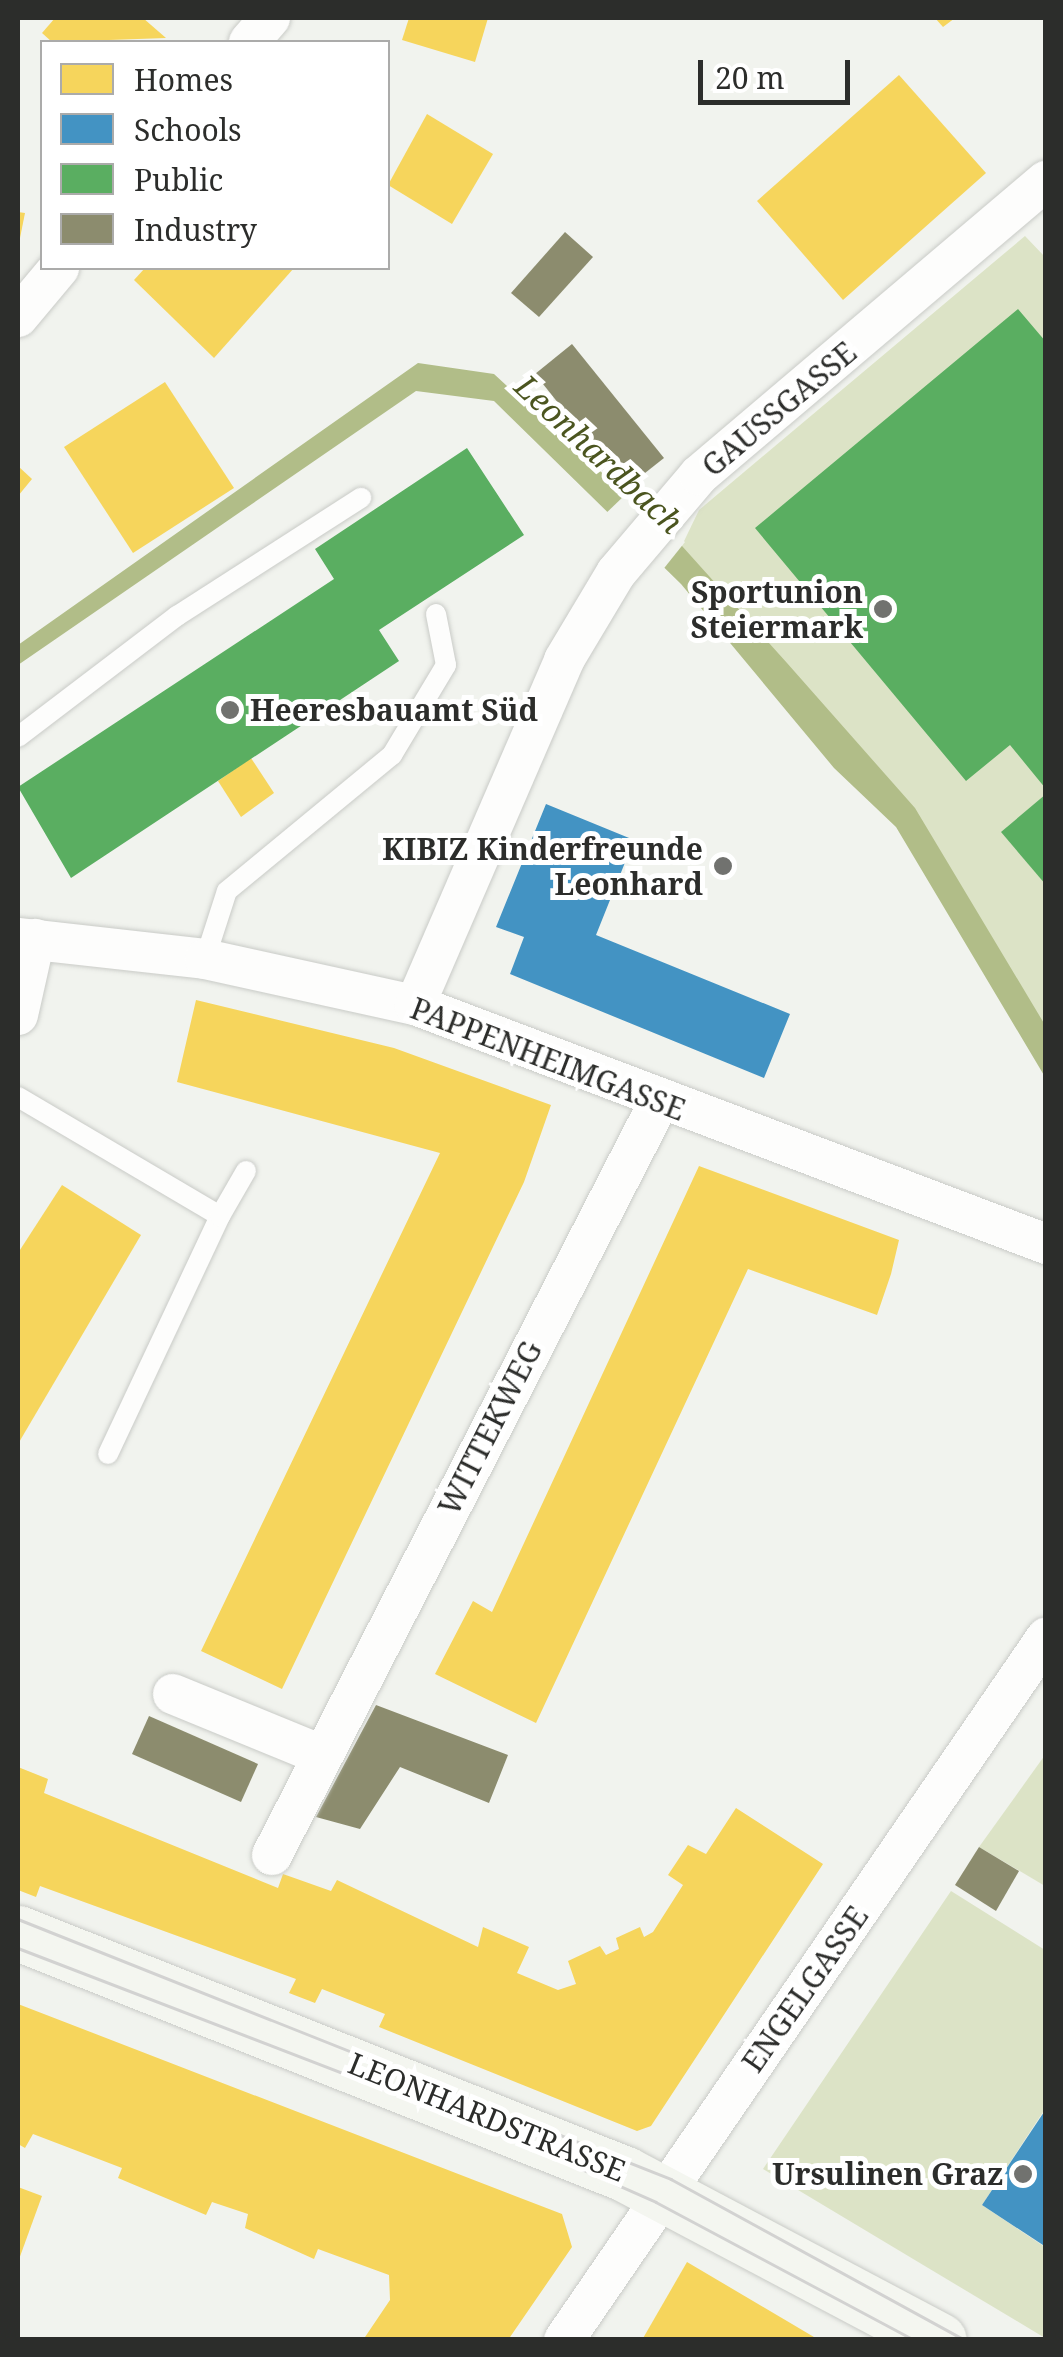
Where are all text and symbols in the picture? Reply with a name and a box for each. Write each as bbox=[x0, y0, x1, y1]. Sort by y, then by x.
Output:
legend bbox=[40, 40, 390, 270]
scale bar bbox=[703, 40, 856, 102]
text: 20 m bbox=[715, 57, 785, 98]
text: Homes bbox=[134, 59, 233, 100]
text: Schools bbox=[134, 109, 242, 150]
text: Public bbox=[134, 159, 223, 200]
text: Industry bbox=[134, 209, 257, 250]
street label: GAUSSGASSE bbox=[695, 334, 863, 484]
water label: Leonhardbach bbox=[507, 367, 691, 541]
place label: Sportunion Steiermark bbox=[691, 574, 863, 644]
marker: Sportunion Steiermark bbox=[872, 598, 894, 620]
place label: Heeresbauamt Süd bbox=[250, 692, 538, 728]
marker: Heeresbauamt Süd bbox=[219, 699, 241, 721]
place label: KIBIZ Kinderfreunde Leonhard bbox=[382, 831, 703, 902]
marker: KIBIZ Kinderfreunde Leonhard bbox=[712, 855, 734, 877]
street label: PAPPENHEIMGASSE bbox=[406, 990, 690, 1128]
street label: WITTEKWEG bbox=[431, 1335, 549, 1521]
street label: ENGELGASSE bbox=[735, 1899, 875, 2079]
street label: LEONHARDSTRASSE bbox=[343, 2045, 631, 2189]
place label: Ursulinen Graz bbox=[772, 2156, 1003, 2192]
marker: Ursulinen Graz bbox=[1012, 2163, 1034, 2185]

